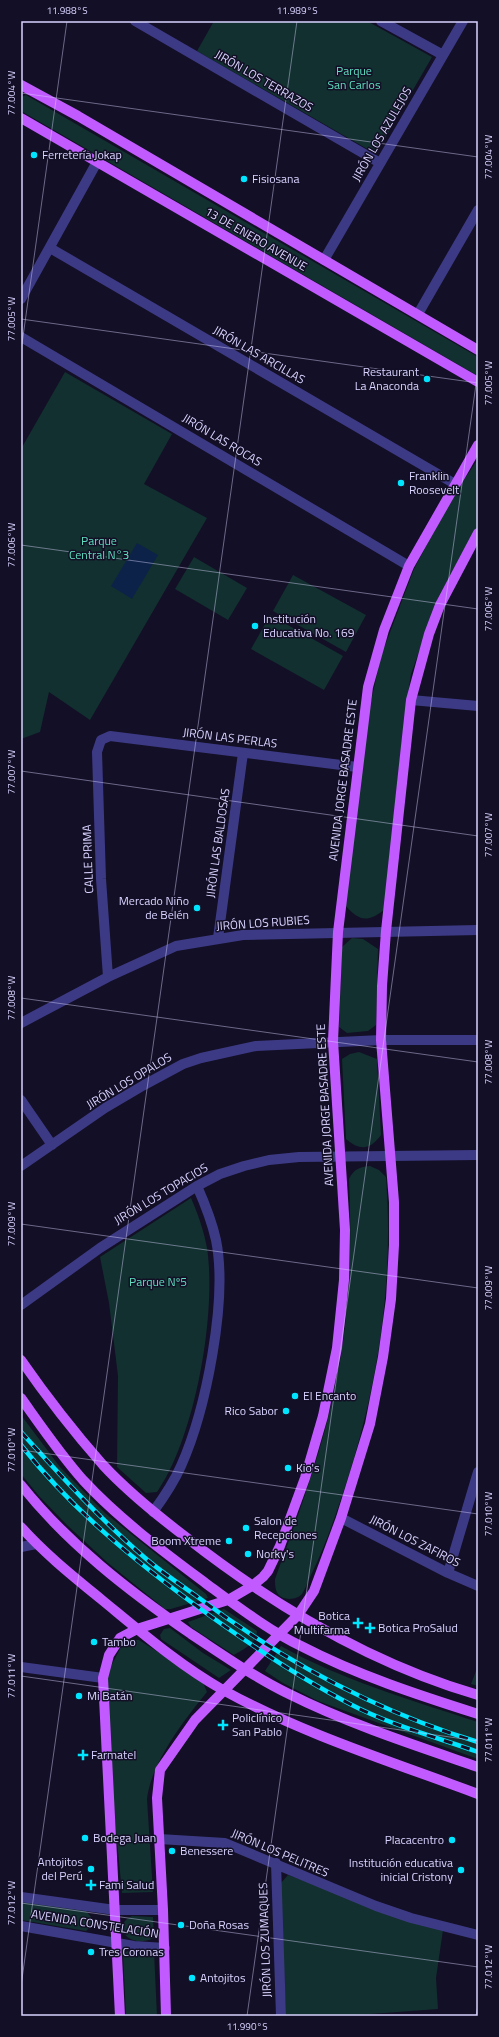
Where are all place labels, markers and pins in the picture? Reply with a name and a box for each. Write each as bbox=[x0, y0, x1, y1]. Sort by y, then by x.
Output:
place label: Ferretería Jokap bbox=[42, 145, 122, 164]
marker: Ferretería Jokap bbox=[29, 150, 39, 160]
place label: Fisiosana bbox=[252, 169, 300, 188]
marker: Fisiosana bbox=[239, 174, 249, 184]
place label: Restaurant La Anaconda bbox=[355, 362, 420, 395]
marker: Restaurant La Anaconda bbox=[422, 374, 432, 384]
place label: Franklin Roosevelt bbox=[409, 466, 460, 499]
marker: Franklin Roosevelt bbox=[396, 478, 406, 488]
place label: Institución Educativa No. 169 bbox=[263, 609, 355, 642]
marker: Institución Educativa No. 169 bbox=[250, 621, 260, 631]
place label: Mercado Niño de Belén bbox=[119, 891, 189, 924]
marker: Mercado Niño de Belén bbox=[192, 903, 202, 913]
place label: El Encanto bbox=[303, 1386, 356, 1405]
marker: El Encanto bbox=[290, 1391, 300, 1401]
place label: Rico Sabor bbox=[225, 1401, 278, 1420]
marker: Rico Sabor bbox=[281, 1406, 291, 1416]
place label: Kio's bbox=[296, 1458, 320, 1477]
marker: Kio's bbox=[283, 1463, 293, 1473]
place label: Salon de Recepciones bbox=[254, 1511, 318, 1544]
marker: Salon de Recepciones bbox=[241, 1523, 251, 1533]
place label: Boom Xtreme bbox=[151, 1531, 221, 1550]
marker: Boom Xtreme bbox=[224, 1536, 234, 1546]
place label: Norky's bbox=[256, 1544, 295, 1563]
marker: Norky's bbox=[243, 1549, 253, 1559]
place label: Botica Multifarma bbox=[294, 1606, 350, 1639]
marker: Botica Multifarma bbox=[353, 1618, 363, 1628]
place label: Botica ProSalud bbox=[378, 1618, 458, 1637]
marker: Botica ProSalud bbox=[365, 1623, 375, 1633]
place label: Tambo bbox=[102, 1632, 136, 1651]
marker: Tambo bbox=[89, 1637, 99, 1647]
place label: Mi Batán bbox=[87, 1686, 132, 1705]
marker: Mi Batán bbox=[74, 1691, 84, 1701]
place label: Policlínico San Pablo bbox=[232, 1708, 282, 1741]
marker: Policlínico San Pablo bbox=[217, 1719, 229, 1731]
place label: Farmatel bbox=[91, 1745, 136, 1764]
marker: Farmatel bbox=[78, 1750, 88, 1760]
place label: Bodega Juan bbox=[93, 1828, 156, 1847]
place label: Placacentro bbox=[385, 1830, 444, 1849]
marker: Bodega Juan bbox=[80, 1833, 90, 1843]
marker: Placacentro bbox=[447, 1835, 457, 1845]
place label: Benessere bbox=[180, 1841, 233, 1860]
marker: Benessere bbox=[167, 1846, 177, 1856]
place label: Antojitos del Perú bbox=[38, 1852, 83, 1885]
place label: Institución educativa inicial Cristony bbox=[349, 1853, 453, 1886]
marker: Antojitos del Perú bbox=[86, 1864, 96, 1874]
marker: Institución educativa inicial Cristony bbox=[456, 1865, 466, 1875]
place label: Fami Salud bbox=[99, 1875, 154, 1894]
marker: Fami Salud bbox=[86, 1880, 96, 1890]
place label: Doña Rosas bbox=[189, 1915, 249, 1934]
marker: Doña Rosas bbox=[176, 1920, 186, 1930]
place label: Tres Coronas bbox=[99, 1942, 164, 1961]
marker: Tres Coronas bbox=[86, 1947, 96, 1957]
place label: Antojitos bbox=[200, 1968, 246, 1987]
marker: Antojitos bbox=[187, 1973, 197, 1983]

